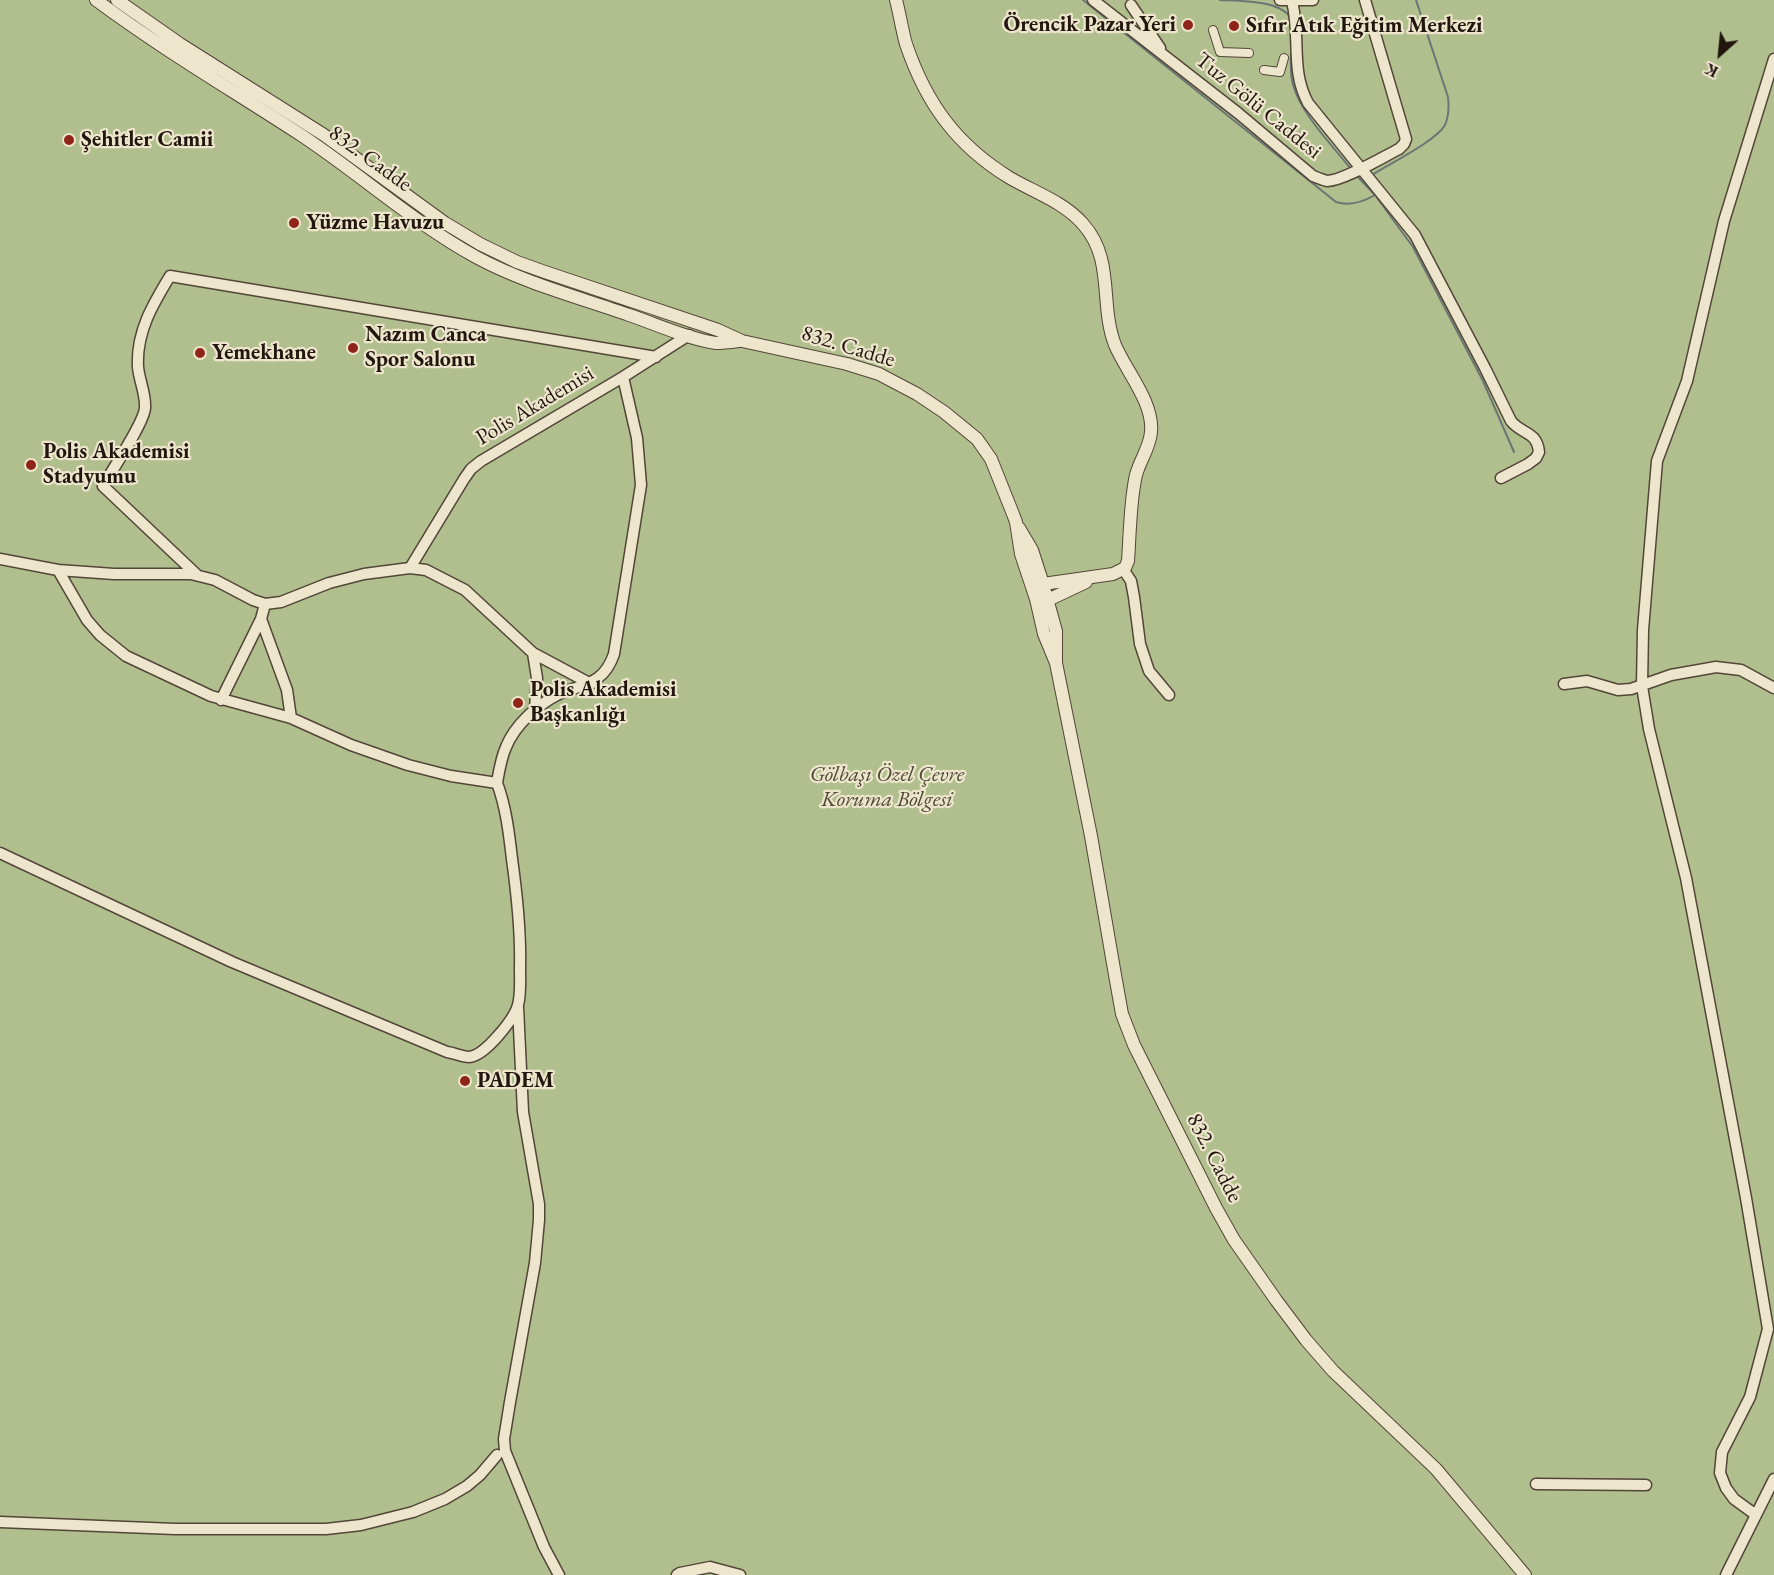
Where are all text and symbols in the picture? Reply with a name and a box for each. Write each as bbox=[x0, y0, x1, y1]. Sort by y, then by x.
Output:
place label: Örencik Pazar Yeri bbox=[1004, 12, 1176, 38]
place label: Sıfır Atık Eğitim Merkezi bbox=[1246, 13, 1483, 39]
marker: Örencik Pazar Yeri bbox=[1181, 18, 1195, 32]
marker: Sıfır Atık Eğitim Merkezi bbox=[1227, 19, 1241, 33]
north arrow bbox=[1690, 24, 1750, 84]
street label: Tuz Gölü Caddesi bbox=[1190, 47, 1326, 165]
text: K bbox=[1701, 58, 1722, 83]
street label: 832. Cadde bbox=[323, 120, 417, 198]
place label: Şehitler Camii bbox=[81, 127, 213, 153]
marker: Şehitler Camii bbox=[62, 133, 76, 147]
place label: Yüzme Havuzu bbox=[306, 210, 444, 236]
marker: Yüzme Havuzu bbox=[287, 216, 301, 230]
street label: 832. Cadde bbox=[798, 320, 898, 374]
place label: Nazım Canca Spor Salonu bbox=[365, 322, 486, 374]
place label: Yemekhane bbox=[212, 340, 316, 366]
marker: Nazım Canca Spor Salonu bbox=[346, 341, 360, 355]
marker: Yemekhane bbox=[193, 346, 207, 360]
street label: Polis Akademisi bbox=[471, 360, 599, 452]
place label: Polis Akademisi Stadyumu bbox=[43, 439, 189, 490]
marker: Polis Akademisi Stadyumu bbox=[24, 458, 38, 472]
place label: Polis Akademisi Başkanlığı bbox=[530, 677, 676, 728]
marker: Polis Akademisi Başkanlığı bbox=[511, 696, 525, 710]
park label: Gölbaşı Özel Çevre Koruma Bölgesi bbox=[810, 762, 964, 813]
place label: PADEM bbox=[477, 1068, 554, 1094]
marker: PADEM bbox=[458, 1074, 472, 1088]
street label: 832. Cadde bbox=[1180, 1109, 1248, 1207]

